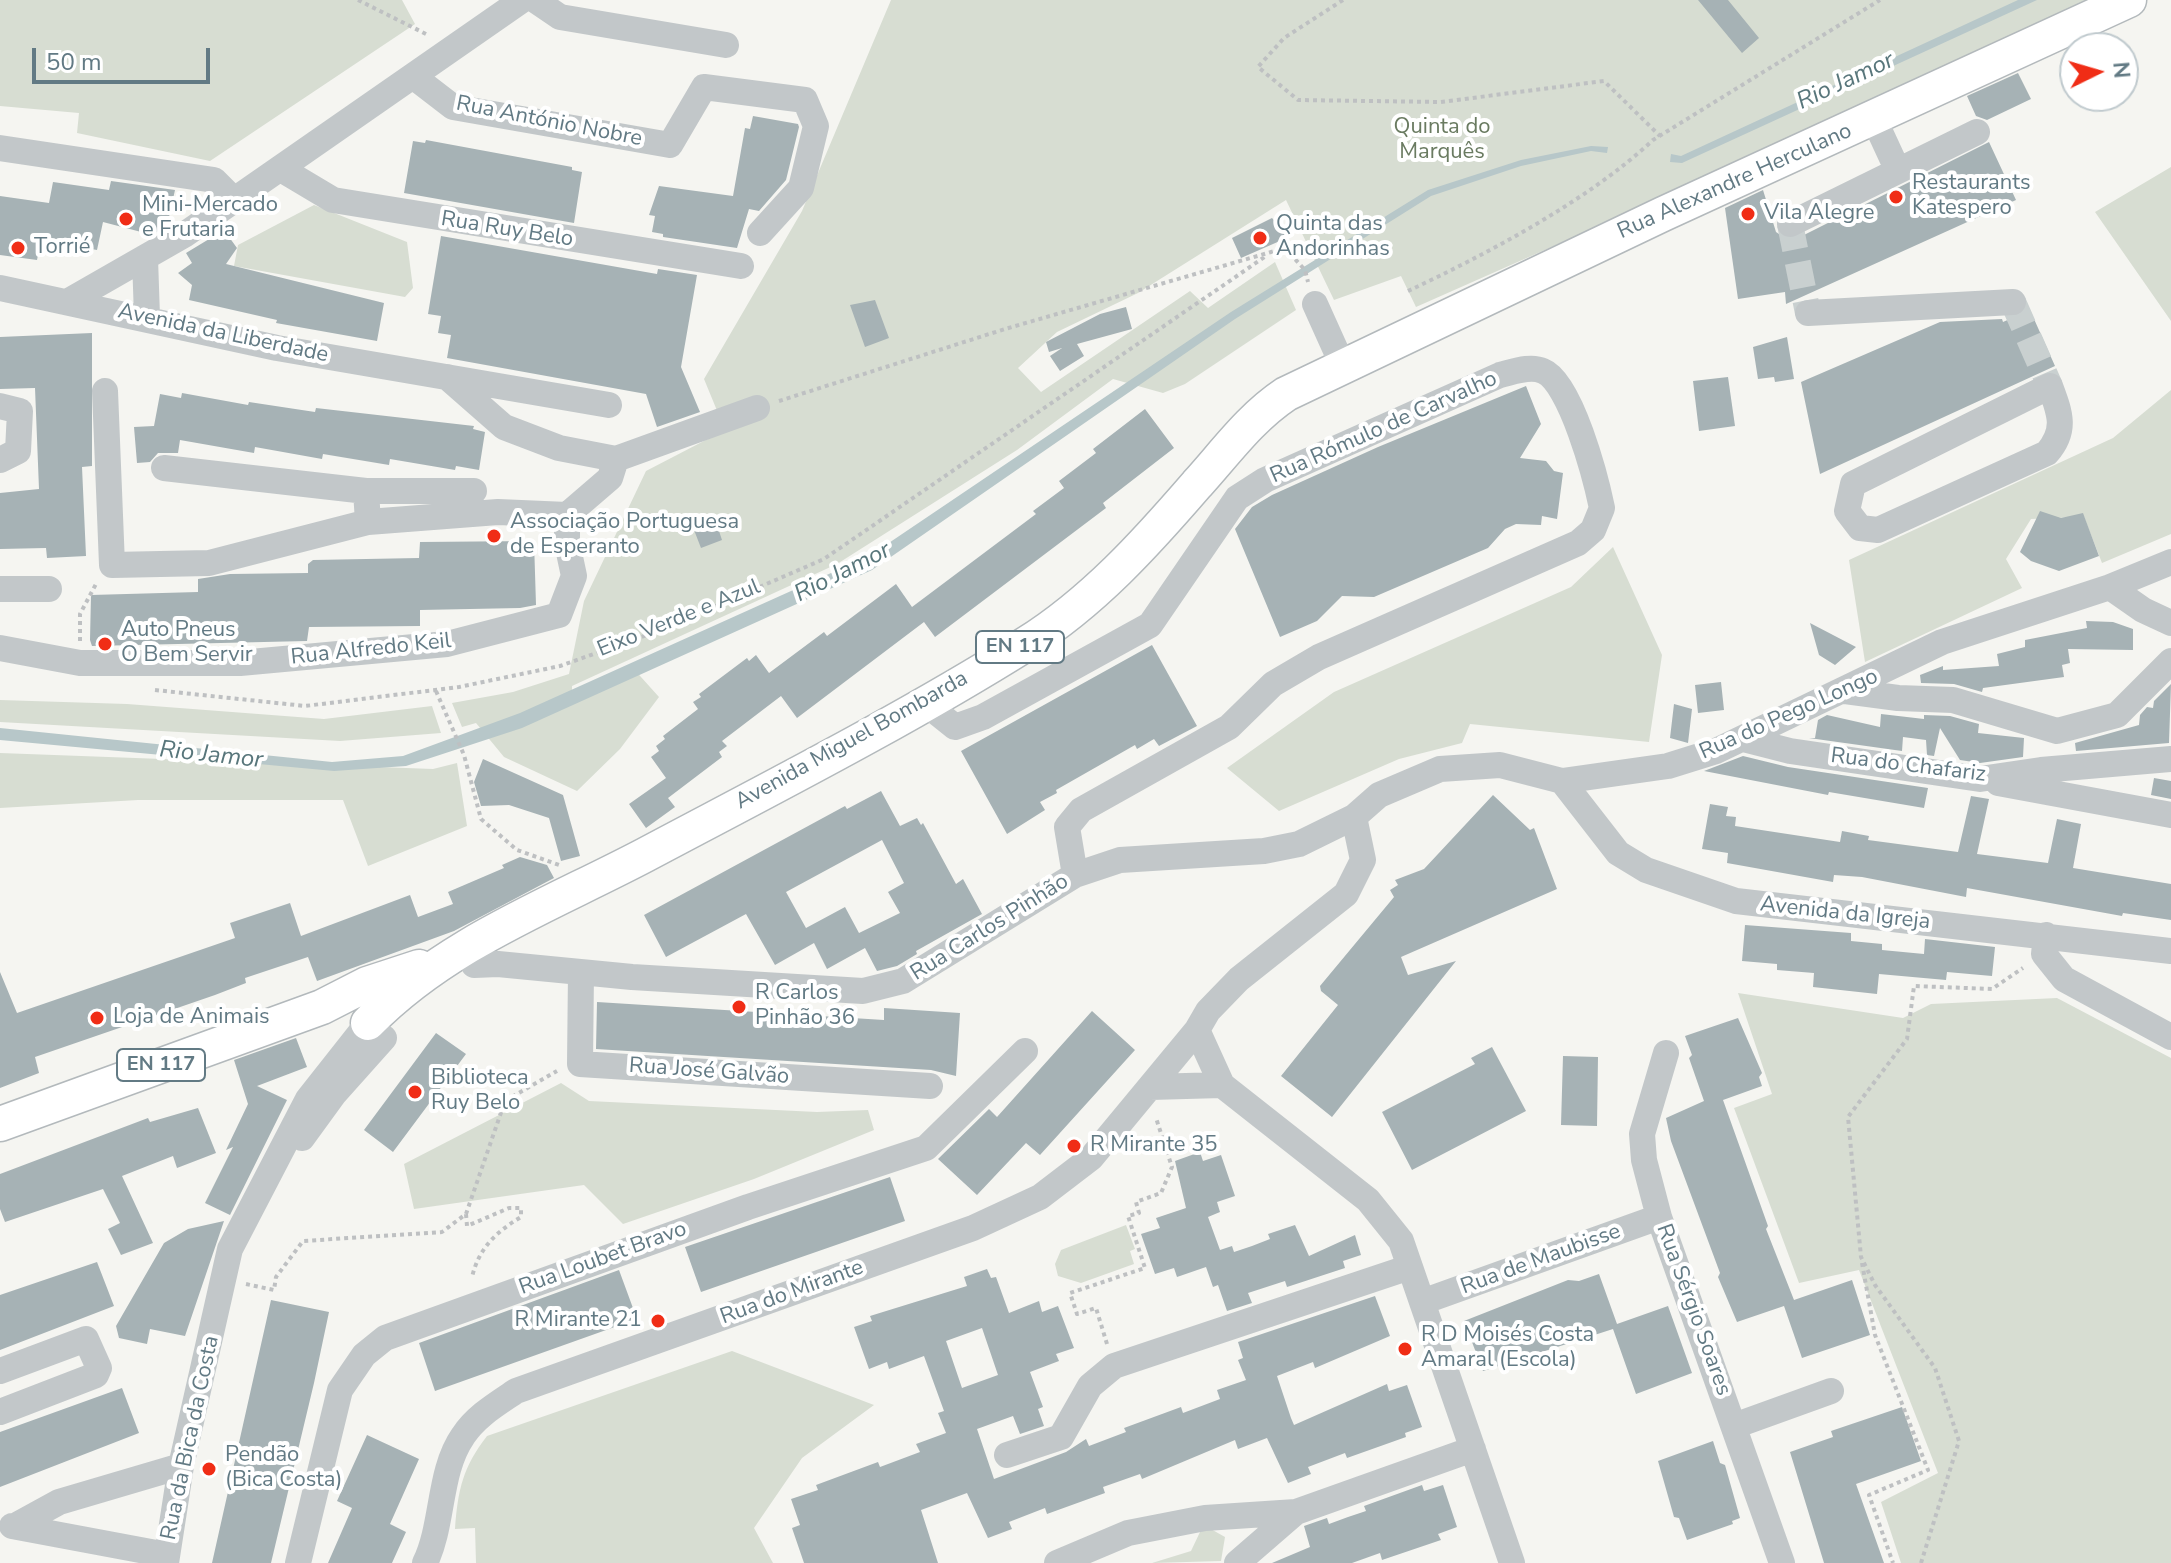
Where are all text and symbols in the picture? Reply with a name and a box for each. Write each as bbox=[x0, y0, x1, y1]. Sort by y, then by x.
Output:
scale bar bbox=[36, 32, 214, 82]
north arrow bbox=[2059, 32, 2139, 112]
text: 50 m bbox=[46, 46, 102, 78]
water label: Rio Jamor bbox=[1793, 47, 1899, 117]
text: N bbox=[2105, 61, 2137, 80]
street label: Rua António Nobre bbox=[454, 91, 644, 153]
park label: Quinta do Marquês bbox=[1394, 115, 1490, 166]
street label: Rua Alexandre Herculano bbox=[1614, 118, 1856, 246]
place label: Restaurants Katespero bbox=[1912, 171, 2031, 222]
marker: Restaurants Katespero bbox=[1887, 188, 1905, 206]
place label: Mini-Mercado e Frutaria bbox=[142, 193, 278, 244]
place label: Vila Alegre bbox=[1764, 201, 1875, 227]
marker: Vila Alegre bbox=[1739, 205, 1757, 223]
street label: Rua Ruy Belo bbox=[439, 207, 575, 253]
marker: Mini-Mercado e Frutaria bbox=[117, 210, 135, 228]
place label: Quinta das Andorinhas bbox=[1276, 212, 1390, 264]
marker: Quinta das Andorinhas bbox=[1251, 229, 1269, 247]
place label: Torrié bbox=[34, 235, 90, 261]
marker: Torrié bbox=[9, 239, 27, 257]
street label: Avenida da Liberdade bbox=[115, 299, 331, 369]
street label: Rua Rómulo de Carvalho bbox=[1267, 366, 1501, 490]
place label: Associação Portuguesa de Esperanto bbox=[510, 510, 739, 562]
marker: Associação Portuguesa de Esperanto bbox=[485, 527, 503, 545]
water label: Rio Jamor bbox=[790, 537, 896, 609]
street label: Eixo Verde e Azul bbox=[594, 574, 764, 664]
place label: Auto Pneus O Bem Servir bbox=[121, 618, 253, 670]
street label: Rua Alfredo Keil bbox=[290, 628, 452, 672]
road number: EN 117 bbox=[976, 631, 1064, 663]
marker: Auto Pneus O Bem Servir bbox=[96, 635, 114, 653]
street label: Rua do Pego Longo bbox=[1696, 664, 1882, 766]
street label: Avenida Miguel Bombarda bbox=[731, 666, 973, 816]
water label: Rio Jamor bbox=[158, 736, 264, 776]
street label: Rua do Chafariz bbox=[1829, 743, 1987, 789]
street label: Rua Carlos Pinhão bbox=[906, 869, 1074, 987]
street label: Avenida da Igreja bbox=[1759, 892, 1931, 936]
place label: R Carlos Pinhão 36 bbox=[755, 981, 855, 1032]
marker: R Carlos Pinhão 36 bbox=[730, 998, 748, 1016]
place label: Loja de Animais bbox=[113, 1005, 270, 1031]
marker: Loja de Animais bbox=[88, 1009, 106, 1027]
road number: EN 117 bbox=[117, 1049, 205, 1081]
street label: Rua José Galvão bbox=[628, 1053, 790, 1091]
place label: Biblioteca Ruy Belo bbox=[431, 1066, 529, 1118]
marker: Biblioteca Ruy Belo bbox=[406, 1083, 424, 1101]
place label: R Mirante 35 bbox=[1090, 1133, 1218, 1159]
marker: R Mirante 35 bbox=[1065, 1137, 1083, 1155]
street label: Rua Loubet Bravo bbox=[516, 1216, 690, 1302]
street label: Rua de Maubisse bbox=[1457, 1219, 1625, 1301]
street label: Rua Sérgio Soares bbox=[1650, 1221, 1736, 1399]
street label: Rua do Mirante bbox=[717, 1255, 867, 1331]
place label: R Mirante 21 bbox=[514, 1308, 642, 1334]
marker: R Mirante 21 bbox=[649, 1312, 667, 1330]
place label: R D Moisés Costa Amaral (Escola) bbox=[1421, 1323, 1594, 1374]
street label: Rua da Bica da Costa bbox=[156, 1333, 226, 1543]
marker: R D Moisés Costa Amaral (Escola) bbox=[1396, 1340, 1414, 1358]
place label: Pendão (Bica Costa) bbox=[225, 1443, 342, 1494]
marker: Pendão (Bica Costa) bbox=[200, 1460, 218, 1478]

